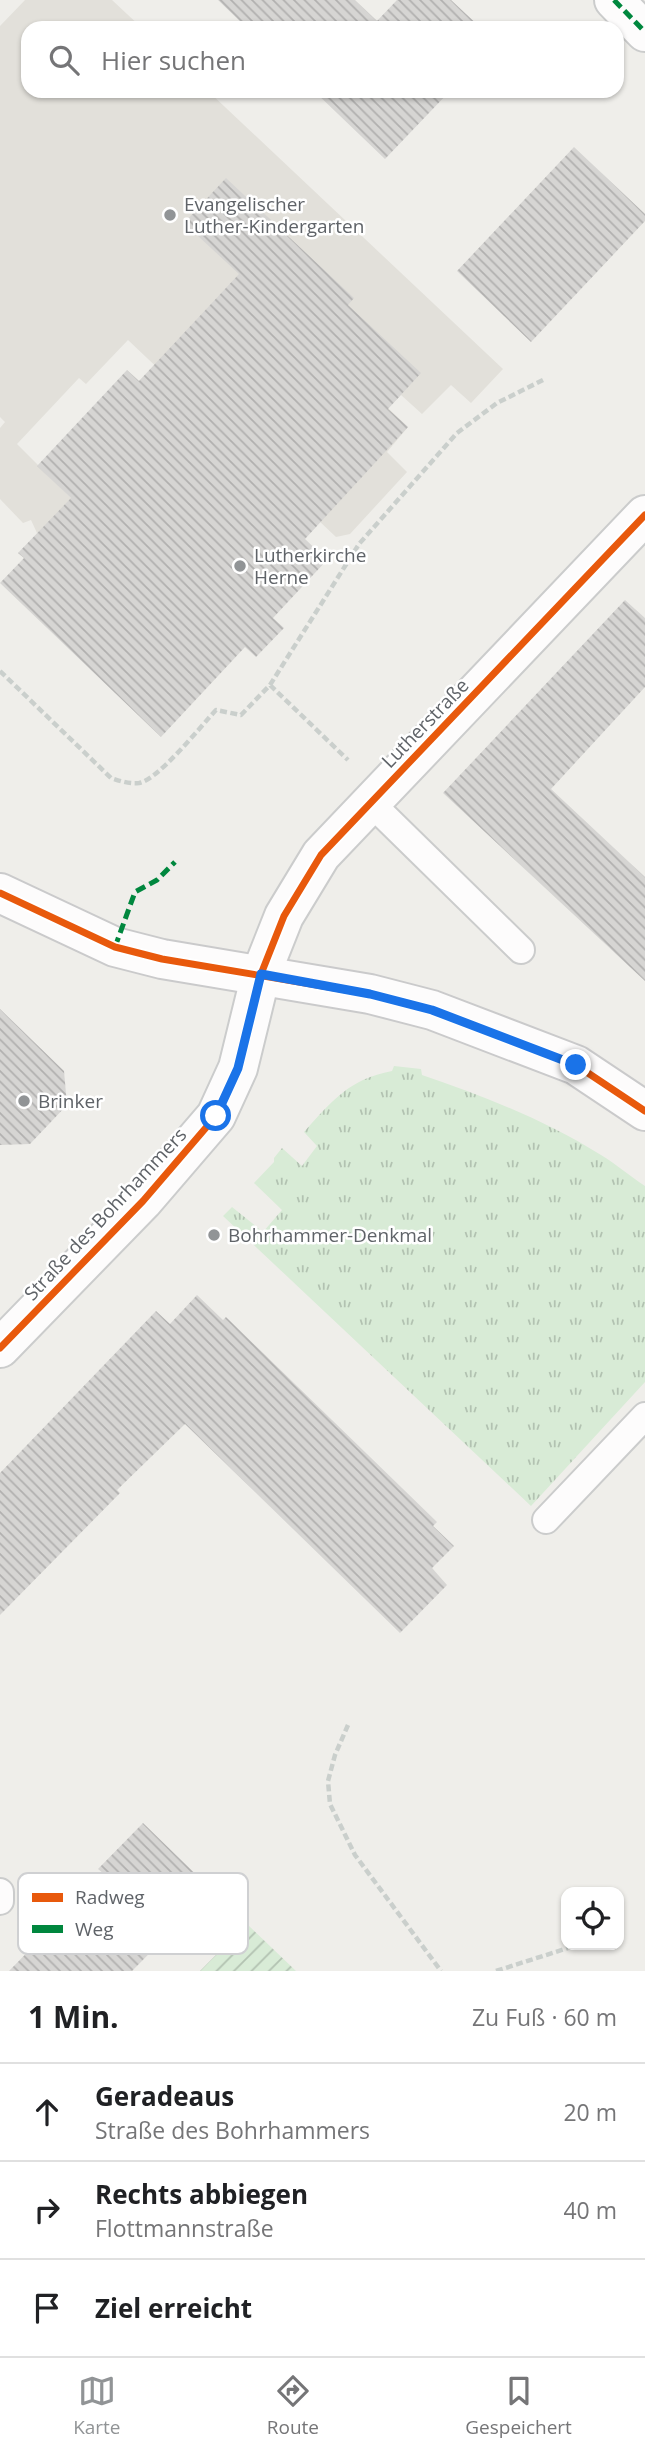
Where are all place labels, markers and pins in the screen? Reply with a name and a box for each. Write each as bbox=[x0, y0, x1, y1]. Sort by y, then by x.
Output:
place label: Evangelischer Luther-Kindergarten bbox=[184, 191, 364, 239]
marker: Evangelischer Luther-Kindergarten bbox=[162, 207, 178, 223]
place label: Lutherkirche Herne bbox=[254, 542, 366, 590]
marker: Lutherkirche Herne bbox=[232, 558, 248, 574]
place label: Brinker bbox=[38, 1088, 103, 1114]
marker: Brinker bbox=[16, 1093, 32, 1109]
place label: Bohrhammer-Denkmal bbox=[228, 1222, 432, 1248]
marker: Bohrhammer-Denkmal bbox=[206, 1227, 222, 1243]

